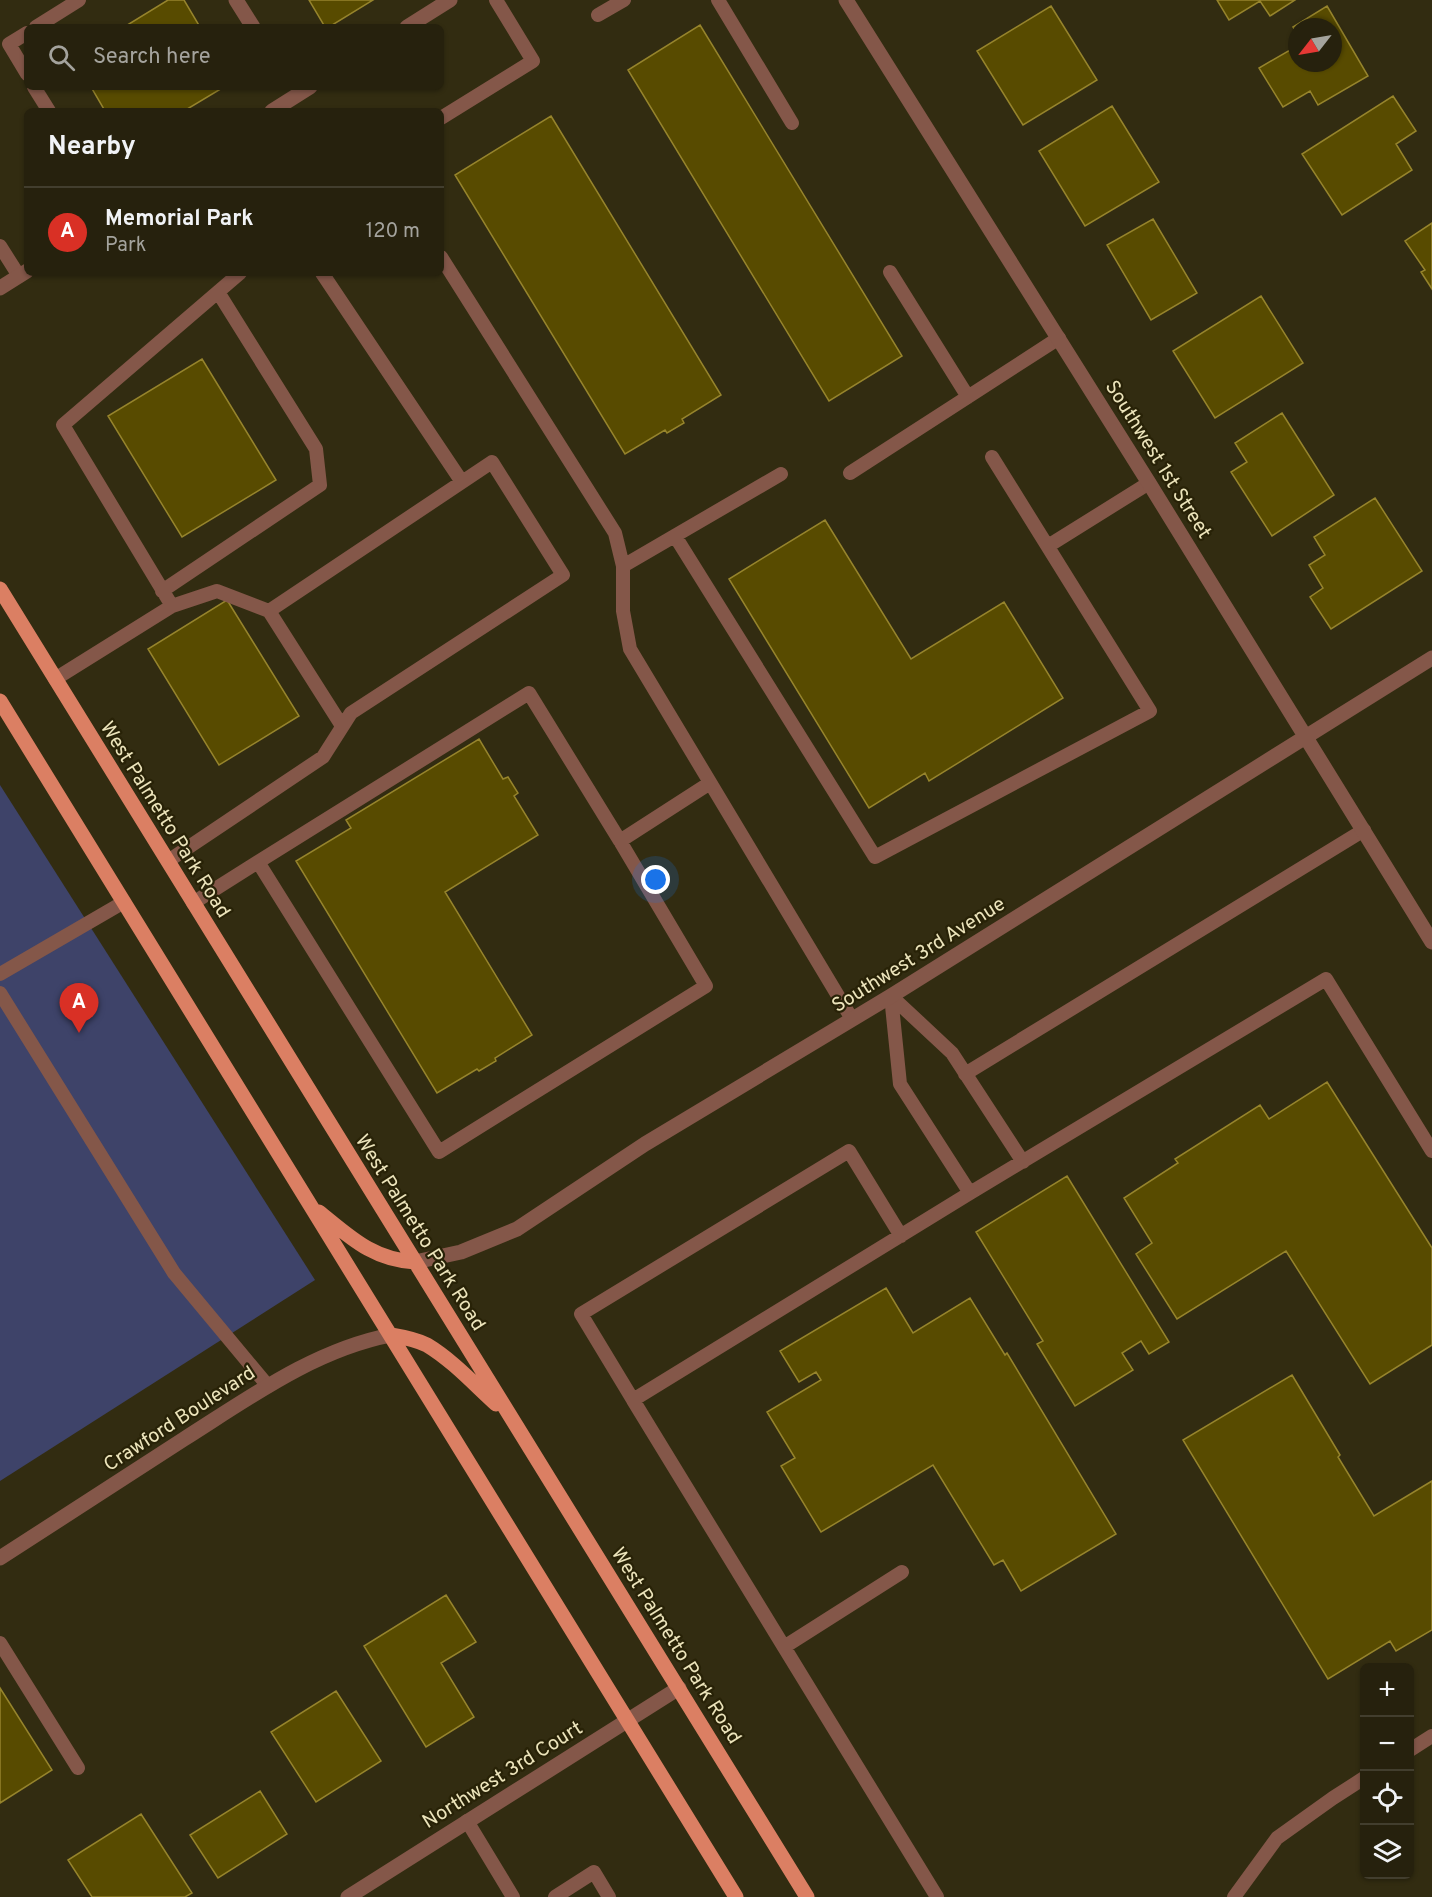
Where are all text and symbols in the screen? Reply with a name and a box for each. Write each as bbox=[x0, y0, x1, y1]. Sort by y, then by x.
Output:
north arrow bbox=[1288, 18, 1342, 72]
search box bbox=[24, 24, 444, 90]
icon: search bbox=[45, 41, 78, 74]
text: Search here bbox=[93, 44, 211, 71]
text: Nearby bbox=[48, 131, 136, 164]
text: Memorial Park bbox=[105, 206, 254, 233]
text: A bbox=[60, 219, 75, 245]
text: 120 m bbox=[366, 219, 420, 245]
text: Park bbox=[105, 233, 146, 259]
street label: Southwest 1st Street bbox=[1098, 376, 1217, 544]
street label: West Palmetto Park Road bbox=[93, 717, 235, 923]
your location bbox=[641, 865, 670, 894]
street label: Southwest 3rd Avenue bbox=[827, 892, 1011, 1020]
pin: A bbox=[60, 984, 98, 1033]
street label: West Palmetto Park Road bbox=[348, 1130, 490, 1336]
street label: Crawford Boulevard bbox=[99, 1361, 261, 1478]
street label: West Palmetto Park Road bbox=[604, 1543, 746, 1749]
map controls bbox=[1360, 1663, 1414, 1879]
button: + bbox=[1360, 1663, 1414, 1717]
street label: Northwest 3rd Court bbox=[418, 1716, 588, 1836]
button: − bbox=[1360, 1717, 1414, 1771]
button: locate bbox=[1360, 1771, 1414, 1825]
button: layers bbox=[1360, 1825, 1414, 1879]

